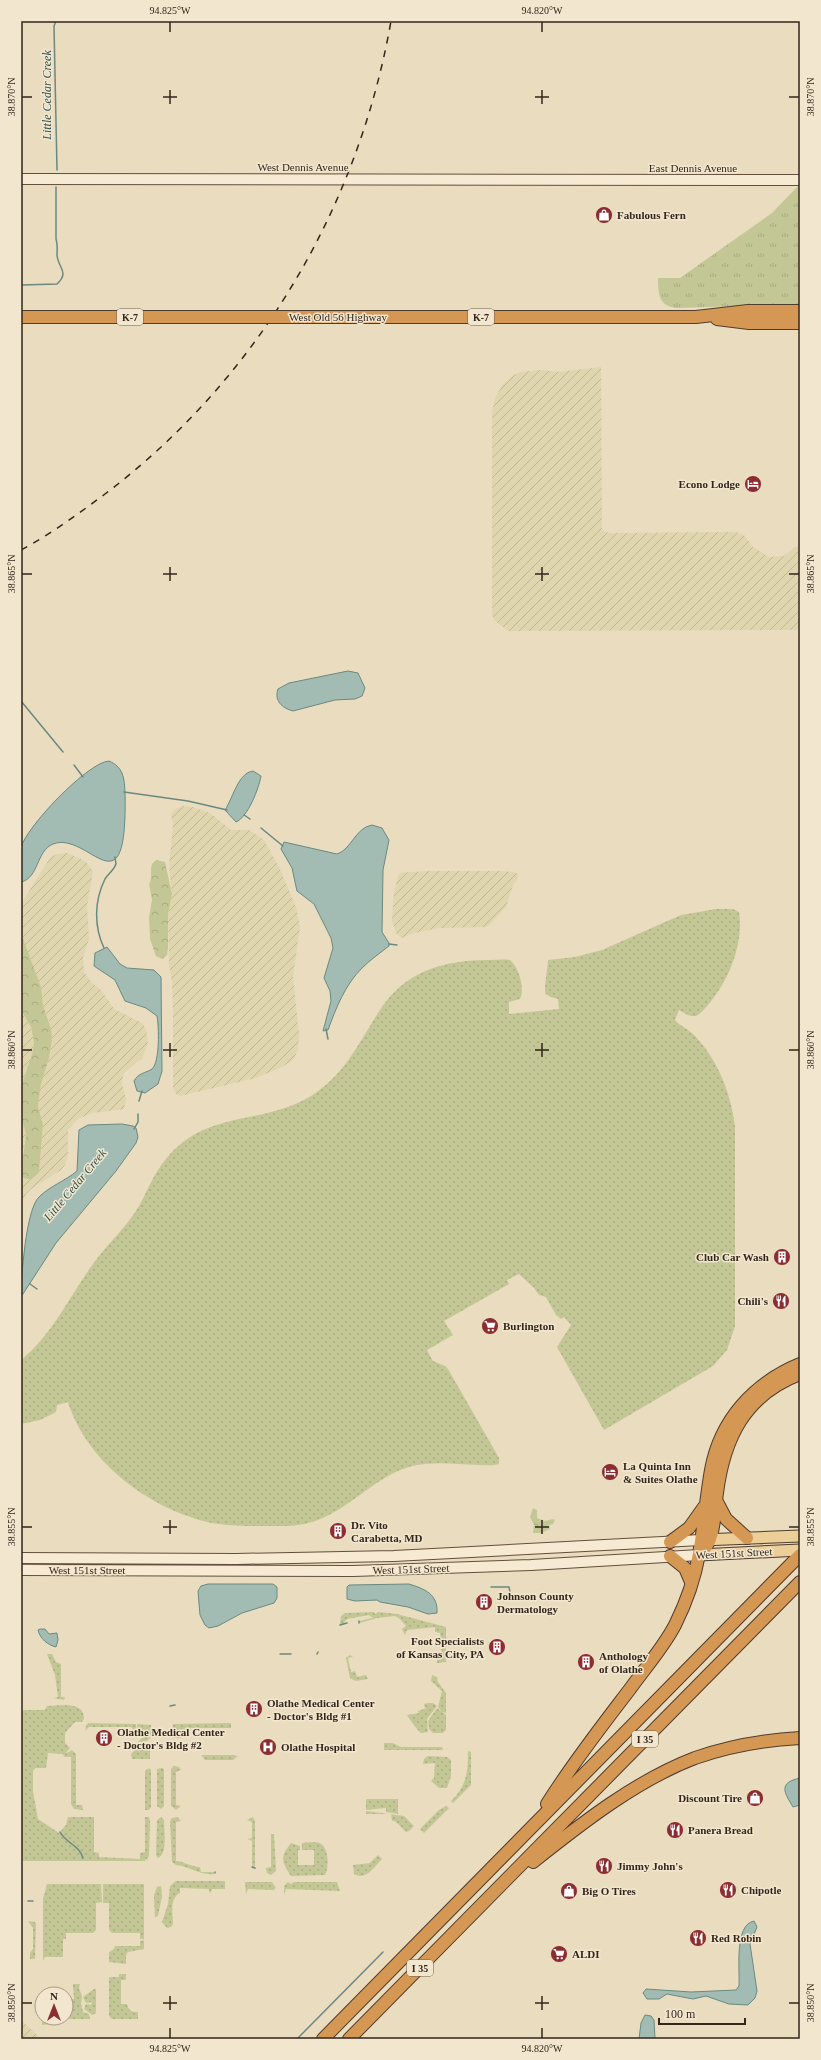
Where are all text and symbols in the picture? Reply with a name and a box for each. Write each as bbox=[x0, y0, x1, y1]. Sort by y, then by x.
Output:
text: 94.825°W bbox=[150, 5, 191, 16]
text: 94.820°W bbox=[522, 5, 563, 16]
water label: Little Cedar Creek bbox=[40, 50, 54, 141]
text: 38.870°N bbox=[6, 78, 17, 116]
text: 38.870°N bbox=[805, 78, 816, 116]
street label: West Dennis Avenue bbox=[257, 161, 349, 173]
street label: East Dennis Avenue bbox=[649, 162, 737, 174]
shop icon: Fabulous Fern bbox=[594, 205, 614, 225]
place label: Fabulous Fern bbox=[617, 209, 686, 221]
road number: K-7 bbox=[117, 309, 143, 325]
road number: K-7 bbox=[468, 309, 494, 325]
street label: West Old 56 Highway bbox=[289, 311, 387, 323]
hotel icon: Econo Lodge bbox=[743, 474, 763, 494]
place label: Econo Lodge bbox=[679, 478, 740, 490]
text: 38.865°N bbox=[6, 555, 17, 593]
text: 38.865°N bbox=[805, 555, 816, 593]
text: 38.860°N bbox=[6, 1031, 17, 1069]
text: 38.860°N bbox=[805, 1031, 816, 1069]
water label: Little Cedar Creek bbox=[40, 1146, 110, 1225]
building icon: Club Car Wash bbox=[772, 1247, 792, 1267]
place label: Club Car Wash bbox=[696, 1251, 769, 1263]
restaurant icon: Chili's bbox=[771, 1291, 791, 1311]
place label: Chili's bbox=[737, 1295, 769, 1307]
supermarket icon: Burlington bbox=[480, 1316, 500, 1336]
place label: Burlington bbox=[503, 1320, 554, 1332]
place label: La Quinta Inn & Suites Olathe bbox=[623, 1460, 698, 1485]
hotel icon: La Quinta Inn & Suites Olathe bbox=[600, 1462, 620, 1482]
text: 38.855°N bbox=[6, 1508, 17, 1546]
text: 38.855°N bbox=[805, 1508, 816, 1546]
place label: Dr. Vito Carabetta, MD bbox=[351, 1519, 423, 1544]
building icon: Dr. Vito Carabetta, MD bbox=[328, 1521, 348, 1541]
street label: West 151st Street bbox=[695, 1545, 773, 1561]
street label: West 151st Street bbox=[372, 1562, 450, 1576]
street label: West 151st Street bbox=[49, 1564, 125, 1576]
place label: Johnson County Dermatology bbox=[497, 1590, 574, 1615]
building icon: Johnson County Dermatology bbox=[474, 1592, 494, 1612]
place label: Foot Specialists of Kansas City, PA bbox=[396, 1635, 485, 1660]
building icon: Foot Specialists of Kansas City, PA bbox=[487, 1637, 507, 1657]
place label: Anthology of Olathe bbox=[599, 1650, 648, 1675]
building icon: Anthology of Olathe bbox=[576, 1652, 596, 1672]
place label: Olathe Medical Center - Doctor's Bldg #1 bbox=[267, 1697, 375, 1722]
building icon: Olathe Medical Center - Doctor's Bldg #1 bbox=[244, 1699, 264, 1719]
place label: Olathe Medical Center - Doctor's Bldg #2 bbox=[117, 1726, 225, 1751]
building icon: Olathe Medical Center - Doctor's Bldg #2 bbox=[94, 1728, 114, 1748]
road number: I 35 bbox=[632, 1731, 658, 1747]
hospital icon: Olathe Hospital bbox=[258, 1737, 278, 1757]
place label: Olathe Hospital bbox=[281, 1741, 355, 1753]
shop icon: Discount Tire bbox=[745, 1788, 765, 1808]
place label: Discount Tire bbox=[678, 1792, 742, 1804]
restaurant icon: Panera Bread bbox=[665, 1820, 685, 1840]
place label: Panera Bread bbox=[688, 1824, 753, 1836]
restaurant icon: Jimmy John's bbox=[594, 1856, 614, 1876]
place label: Jimmy John's bbox=[617, 1860, 683, 1872]
restaurant icon: Chipotle bbox=[718, 1880, 738, 1900]
shop icon: Big O Tires bbox=[559, 1881, 579, 1901]
place label: Chipotle bbox=[741, 1884, 781, 1896]
place label: Big O Tires bbox=[582, 1885, 637, 1897]
restaurant icon: Red Robin bbox=[688, 1928, 708, 1948]
place label: Red Robin bbox=[711, 1932, 761, 1944]
supermarket icon: ALDI bbox=[549, 1944, 569, 1964]
place label: ALDI bbox=[572, 1948, 600, 1960]
road number: I 35 bbox=[407, 1960, 433, 1976]
text: 38.850°N bbox=[6, 1984, 17, 2022]
text: 38.850°N bbox=[805, 1984, 816, 2022]
north arrow bbox=[34, 1986, 74, 2026]
text: N bbox=[50, 1990, 58, 2002]
scale bar bbox=[659, 2000, 745, 2026]
text: 100 m bbox=[665, 2007, 696, 2021]
text: 94.825°W bbox=[150, 2043, 191, 2054]
text: 94.820°W bbox=[522, 2043, 563, 2054]

